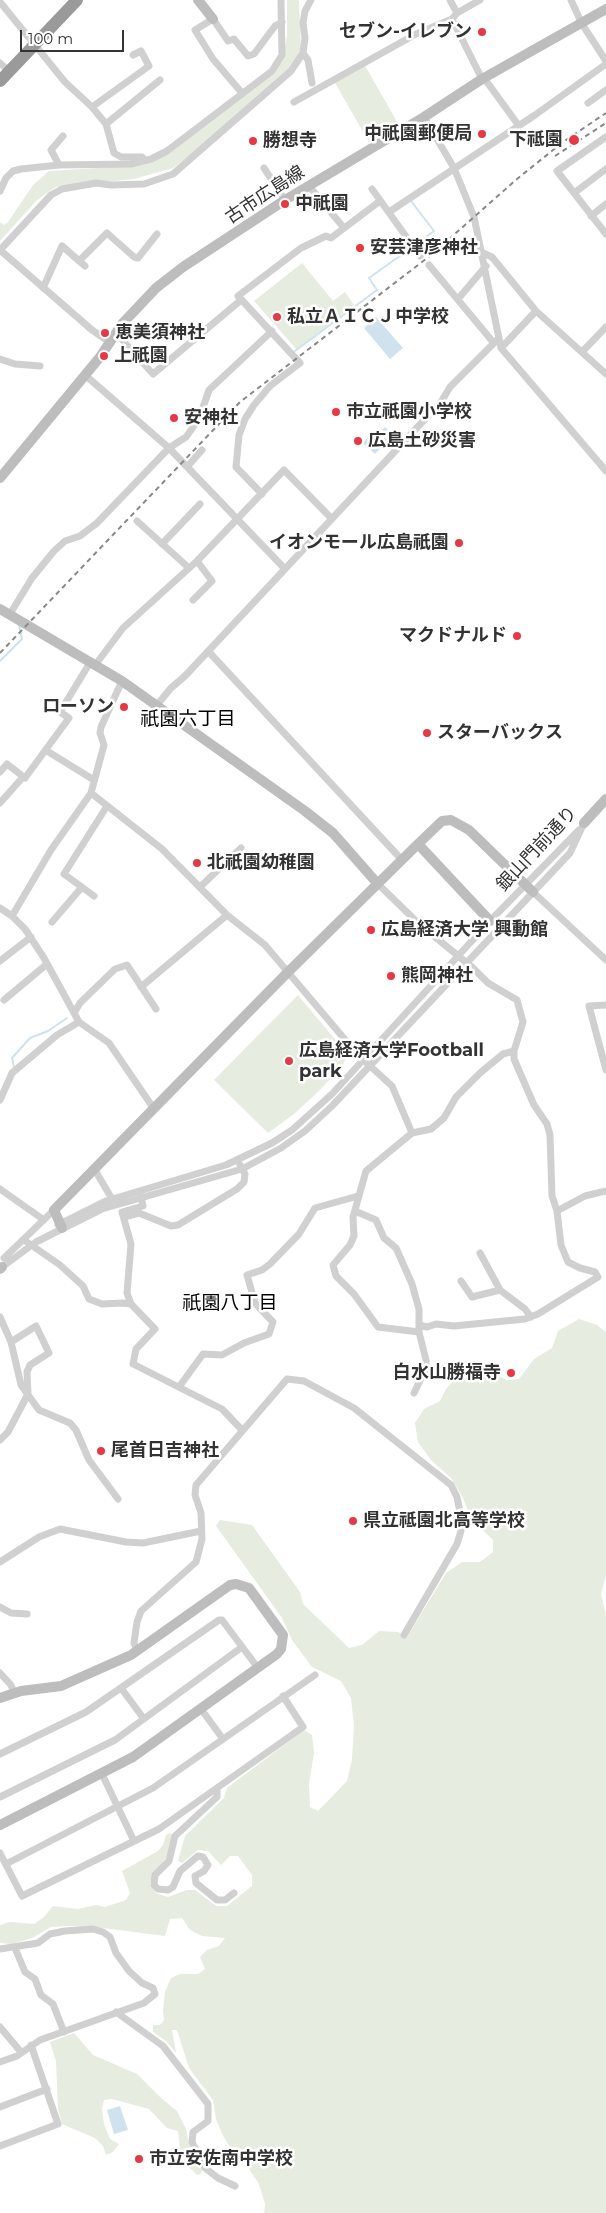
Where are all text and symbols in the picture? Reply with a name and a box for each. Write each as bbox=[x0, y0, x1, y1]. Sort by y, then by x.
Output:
scale bar bbox=[22, 20, 126, 52]
place label: セブン-イレブン bbox=[339, 21, 472, 43]
marker: セブン-イレブン bbox=[476, 26, 488, 38]
text: 100 m bbox=[28, 29, 73, 48]
place label: 中祇園郵便局 bbox=[364, 123, 472, 145]
marker: 中祇園郵便局 bbox=[476, 128, 488, 140]
place label: 下祗園 bbox=[509, 129, 563, 151]
place label: 勝想寺 bbox=[263, 130, 317, 152]
marker: 下祗園 bbox=[567, 133, 581, 147]
marker: 勝想寺 bbox=[247, 135, 259, 147]
street label: 古市広島線 bbox=[221, 161, 309, 229]
place label: 中祇園 bbox=[295, 193, 349, 215]
marker: 中祇園 bbox=[279, 198, 291, 210]
place label: 安芸津彦神社 bbox=[370, 237, 478, 259]
marker: 安芸津彦神社 bbox=[354, 242, 366, 254]
place label: 私立ＡＩＣＪ中学校 bbox=[287, 306, 449, 328]
marker: 私立ＡＩＣＪ中学校 bbox=[271, 311, 283, 323]
place label: 恵美須神社 bbox=[115, 322, 205, 344]
marker: 恵美須神社 bbox=[99, 327, 111, 339]
place label: 上祇園 bbox=[114, 345, 168, 367]
marker: 上祇園 bbox=[98, 350, 110, 362]
place label: 市立祇園小学校 bbox=[346, 401, 472, 423]
marker: 市立祇園小学校 bbox=[330, 406, 342, 418]
place label: 安神社 bbox=[184, 407, 238, 429]
marker: 安神社 bbox=[168, 412, 180, 424]
place label: 広島土砂災害 bbox=[368, 430, 476, 452]
marker: 広島土砂災害 bbox=[352, 435, 364, 447]
place label: イオンモール広島祇園 bbox=[269, 532, 449, 554]
marker: イオンモール広島祇園 bbox=[453, 537, 465, 549]
place label: マクドナルド bbox=[399, 625, 507, 647]
marker: マクドナルド bbox=[511, 630, 523, 642]
place label: ローソン bbox=[42, 696, 114, 718]
marker: ローソン bbox=[118, 701, 130, 713]
district label: 祇園六丁目 bbox=[141, 708, 235, 730]
place label: スターバックス bbox=[437, 722, 563, 744]
marker: スターバックス bbox=[421, 727, 433, 739]
street label: 銀山門前通り bbox=[492, 802, 582, 896]
place label: 北祇園幼稚園 bbox=[207, 852, 315, 874]
marker: 北祇園幼稚園 bbox=[191, 857, 203, 869]
place label: 広島経済大学 興動館 bbox=[381, 919, 548, 941]
marker: 広島経済大学 興動館 bbox=[365, 924, 377, 936]
place label: 熊岡神社 bbox=[401, 965, 473, 987]
marker: 熊岡神社 bbox=[385, 970, 397, 982]
place label: 広島経済大学Football park bbox=[299, 1040, 484, 1082]
marker: 広島経済大学Football park bbox=[283, 1055, 295, 1067]
district label: 祇園八丁目 bbox=[183, 1292, 277, 1314]
place label: 白水山勝福寺 bbox=[393, 1362, 501, 1384]
marker: 白水山勝福寺 bbox=[505, 1367, 517, 1379]
place label: 尾首日吉神社 bbox=[111, 1440, 219, 1462]
marker: 尾首日吉神社 bbox=[95, 1445, 107, 1457]
place label: 県立祗園北高等学校 bbox=[363, 1510, 525, 1532]
marker: 県立祗園北高等学校 bbox=[347, 1515, 359, 1527]
place label: 市立安佐南中学校 bbox=[149, 2148, 293, 2170]
marker: 市立安佐南中学校 bbox=[133, 2153, 145, 2165]

